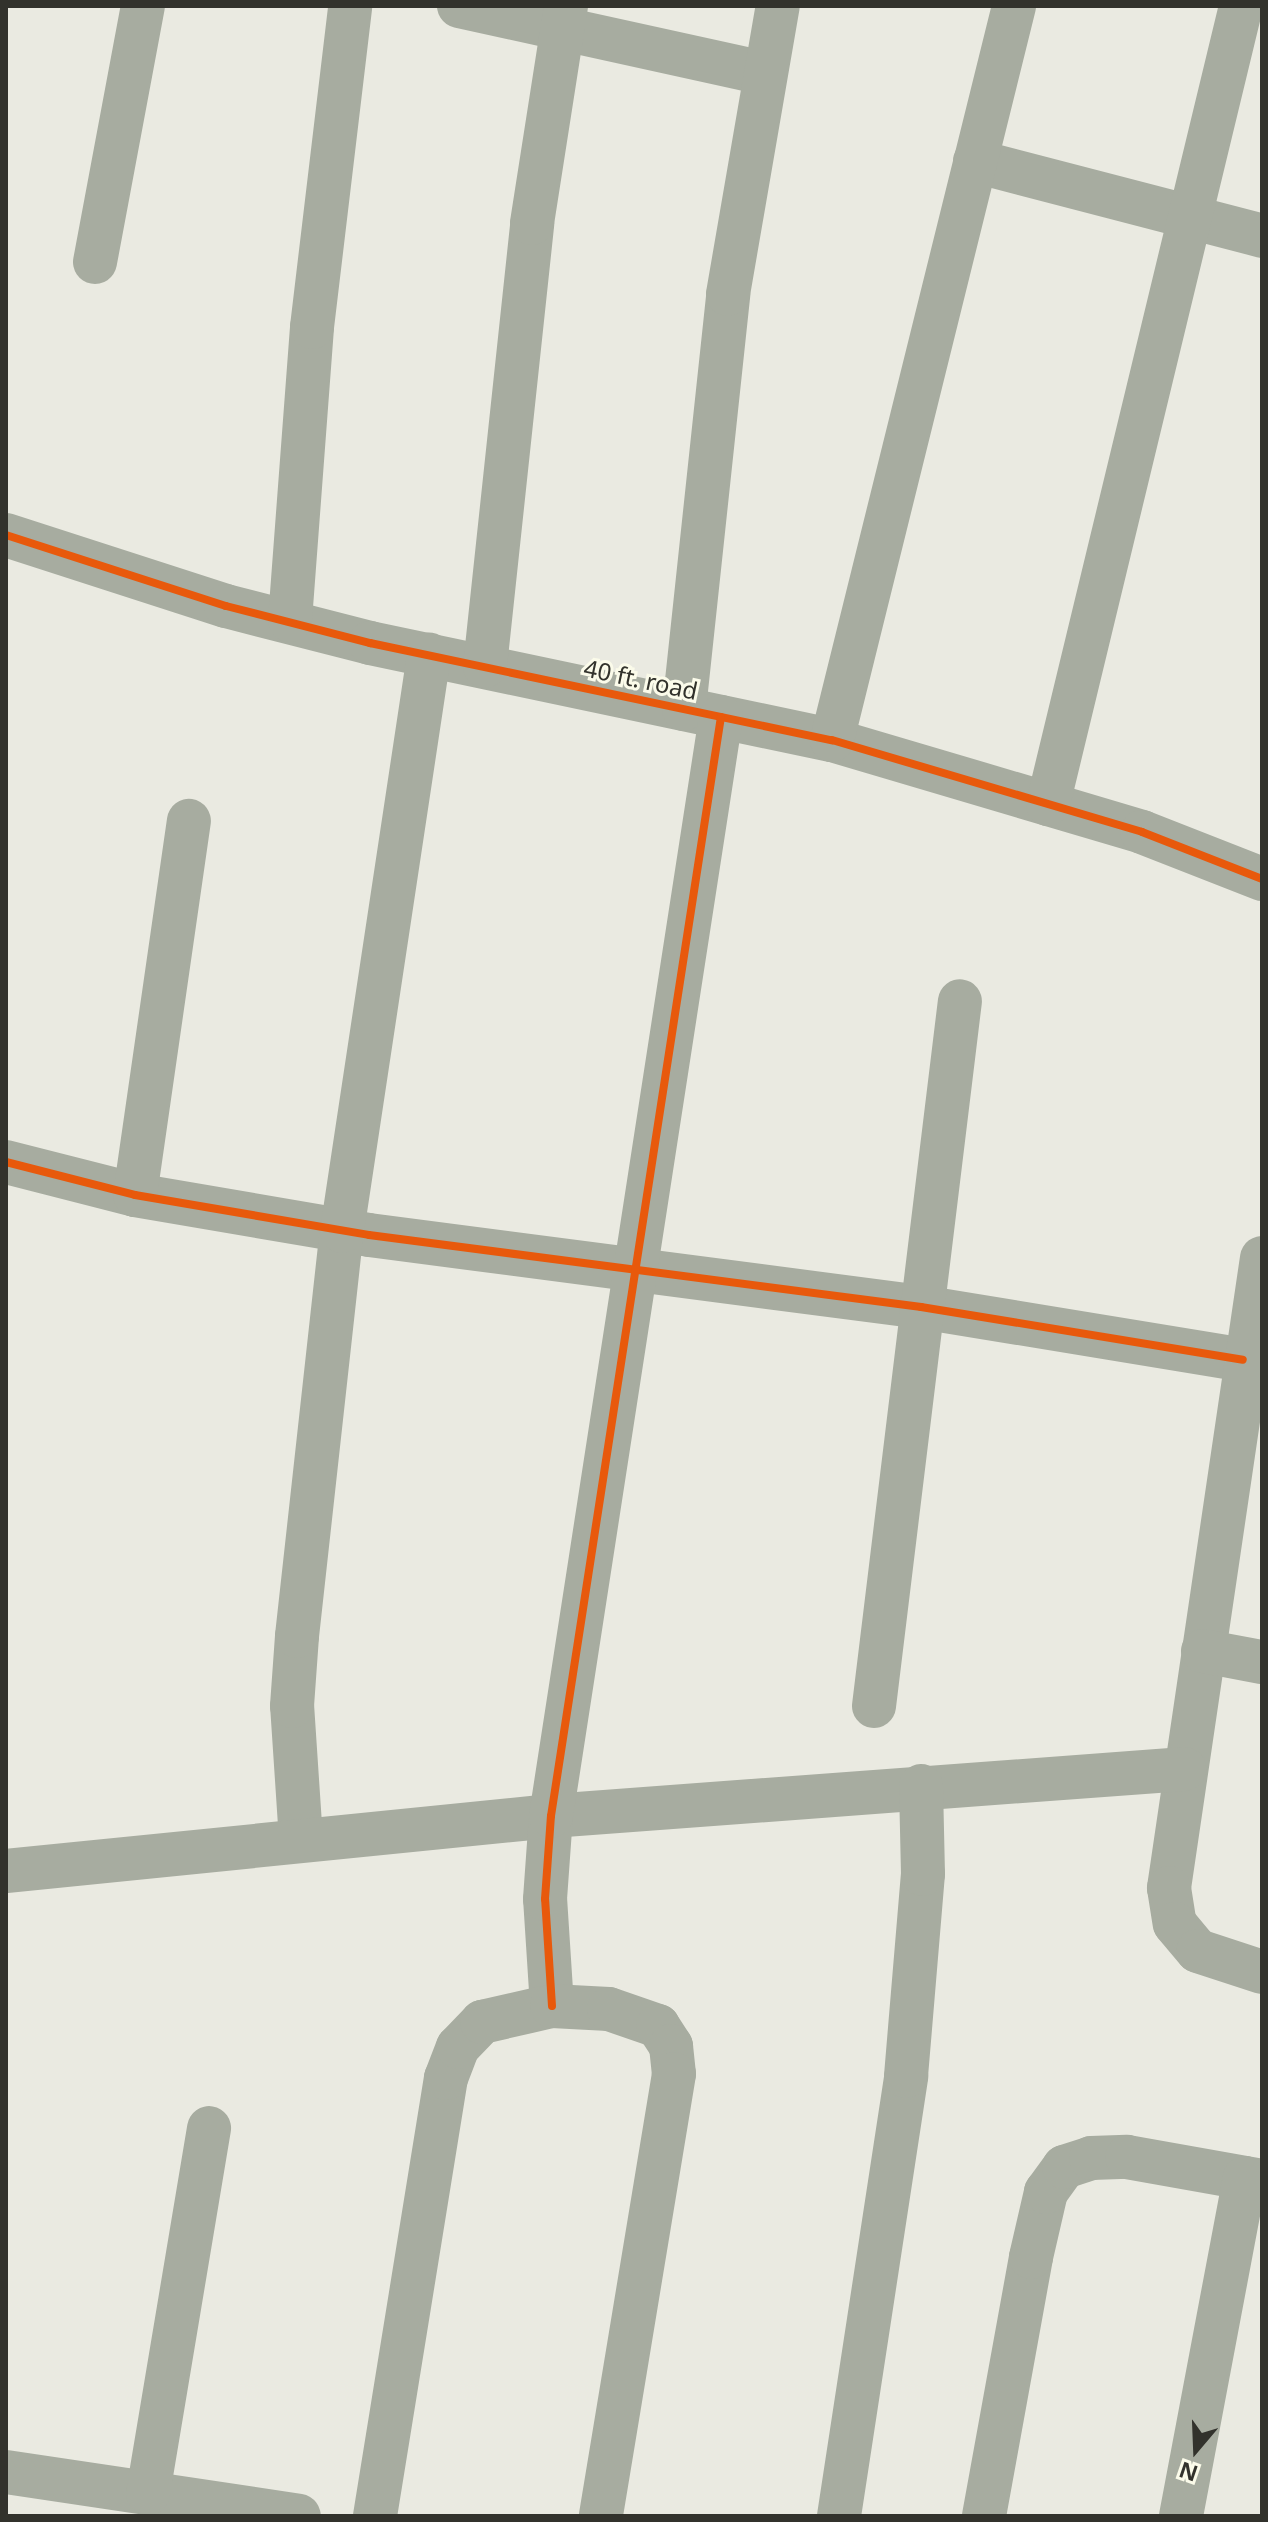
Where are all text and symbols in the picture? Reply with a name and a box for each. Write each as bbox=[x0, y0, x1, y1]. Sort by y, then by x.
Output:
street label: 40 ft. road bbox=[582, 653, 700, 705]
north arrow bbox=[1156, 2410, 1236, 2490]
text: N bbox=[1175, 2456, 1202, 2490]

